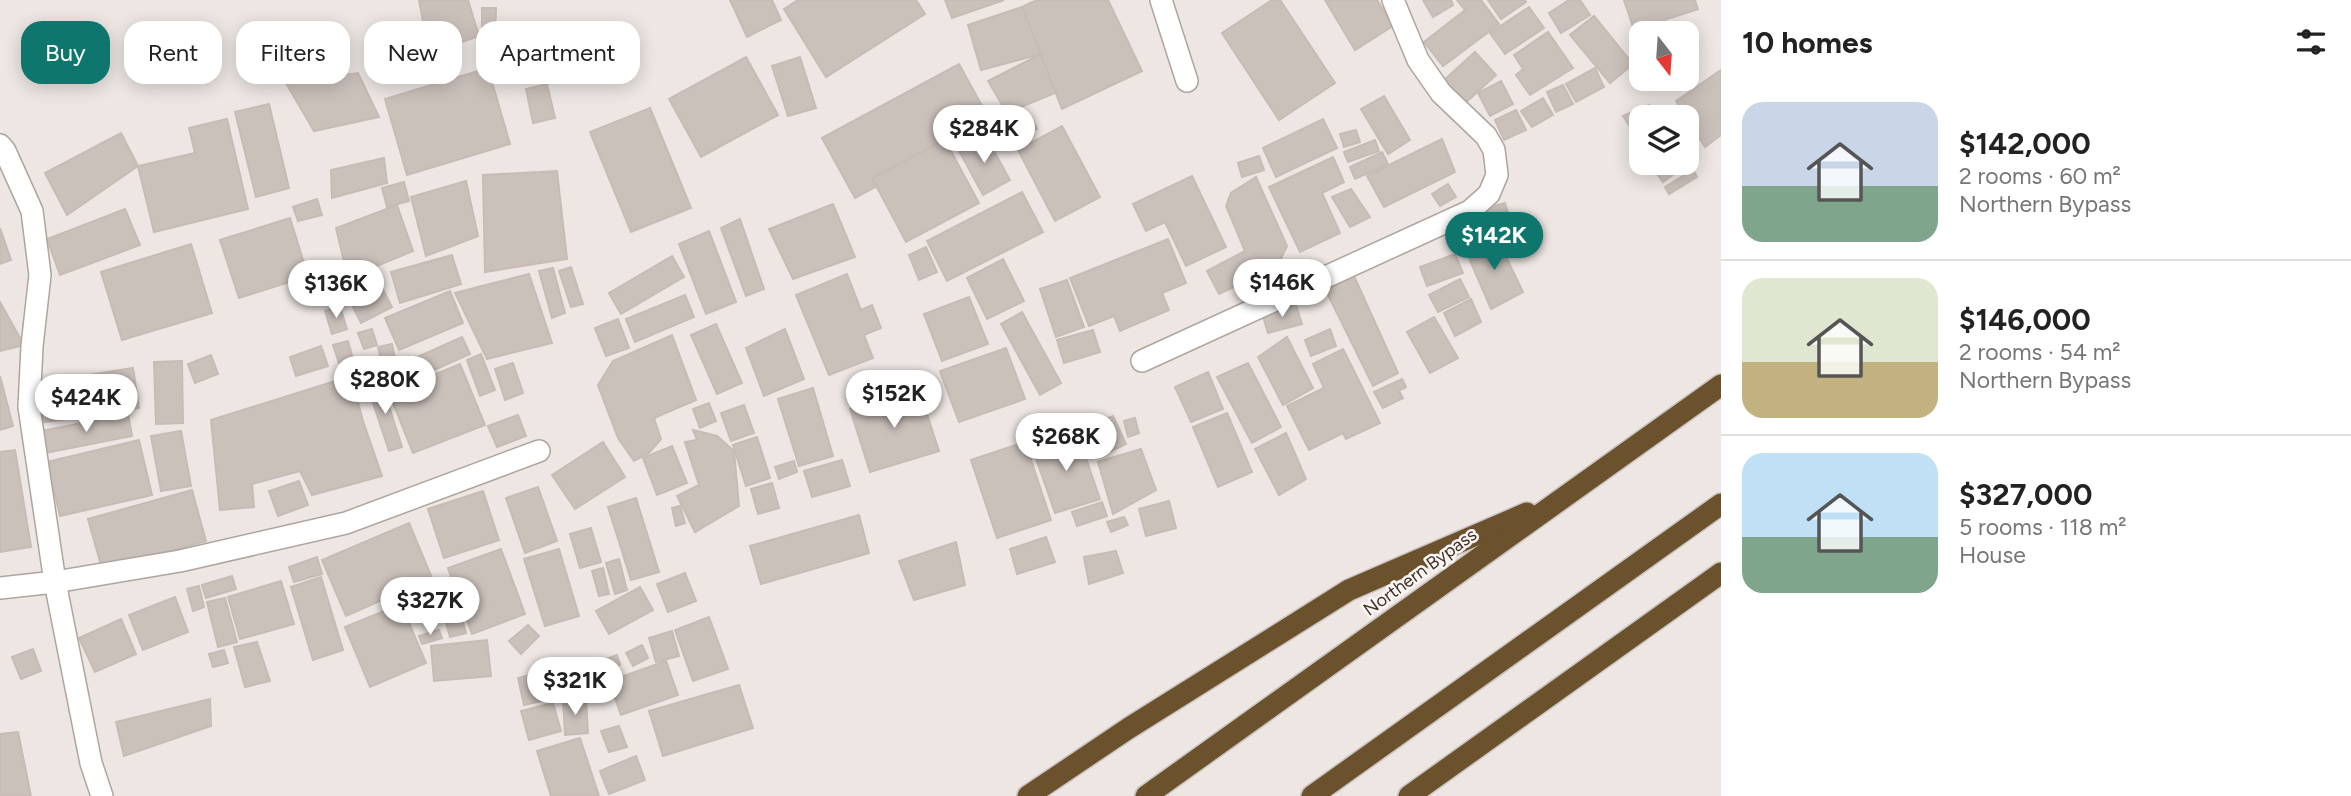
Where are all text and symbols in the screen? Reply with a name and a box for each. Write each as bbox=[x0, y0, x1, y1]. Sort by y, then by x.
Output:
chip: Buy bbox=[21, 21, 110, 84]
chip: Rent bbox=[124, 21, 222, 84]
chip: Filters bbox=[236, 21, 350, 84]
chip: New bbox=[364, 21, 462, 84]
chip: Apartment bbox=[476, 21, 640, 84]
north arrow bbox=[1629, 21, 1699, 91]
map controls bbox=[1629, 21, 1699, 175]
icon: filters bbox=[2292, 23, 2330, 61]
text: 10 homes bbox=[1742, 24, 1873, 61]
button: layers bbox=[1629, 105, 1699, 175]
pin: $284K bbox=[935, 106, 1033, 165]
text: $284K bbox=[949, 114, 1019, 142]
text: $142,000 bbox=[1959, 125, 2091, 162]
icon: home bbox=[1798, 130, 1882, 214]
text: 2 rooms · 60 m² bbox=[1959, 162, 2121, 190]
text: Northern Bypass bbox=[1959, 190, 2131, 218]
pin: $142K bbox=[1445, 212, 1543, 272]
text: $142K bbox=[1461, 221, 1527, 249]
pin: $136K bbox=[287, 260, 385, 320]
pin: $146K bbox=[1233, 260, 1331, 319]
text: $146K bbox=[1249, 268, 1315, 296]
text: $136K bbox=[304, 269, 368, 297]
text: $146,000 bbox=[1959, 301, 2091, 338]
icon: home bbox=[1798, 306, 1882, 390]
text: 2 rooms · 54 m² bbox=[1959, 338, 2121, 366]
pin: $280K bbox=[336, 356, 434, 416]
text: $280K bbox=[350, 365, 420, 393]
text: Northern Bypass bbox=[1959, 366, 2131, 394]
pin: $152K bbox=[845, 370, 943, 430]
pin: $424K bbox=[37, 374, 135, 434]
text: $152K bbox=[862, 379, 926, 407]
text: $424K bbox=[51, 383, 121, 411]
pin: $268K bbox=[1017, 414, 1115, 473]
text: $268K bbox=[1032, 422, 1100, 450]
text: $327,000 bbox=[1959, 476, 2092, 513]
icon: home bbox=[1798, 481, 1882, 565]
text: 5 rooms · 118 m² bbox=[1959, 513, 2127, 541]
street label: Northern Bypass bbox=[1359, 523, 1481, 621]
text: House bbox=[1959, 541, 2026, 569]
pin: $327K bbox=[381, 578, 479, 637]
text: $327K bbox=[397, 586, 463, 614]
pin: $321K bbox=[526, 658, 624, 717]
text: $321K bbox=[543, 666, 607, 694]

